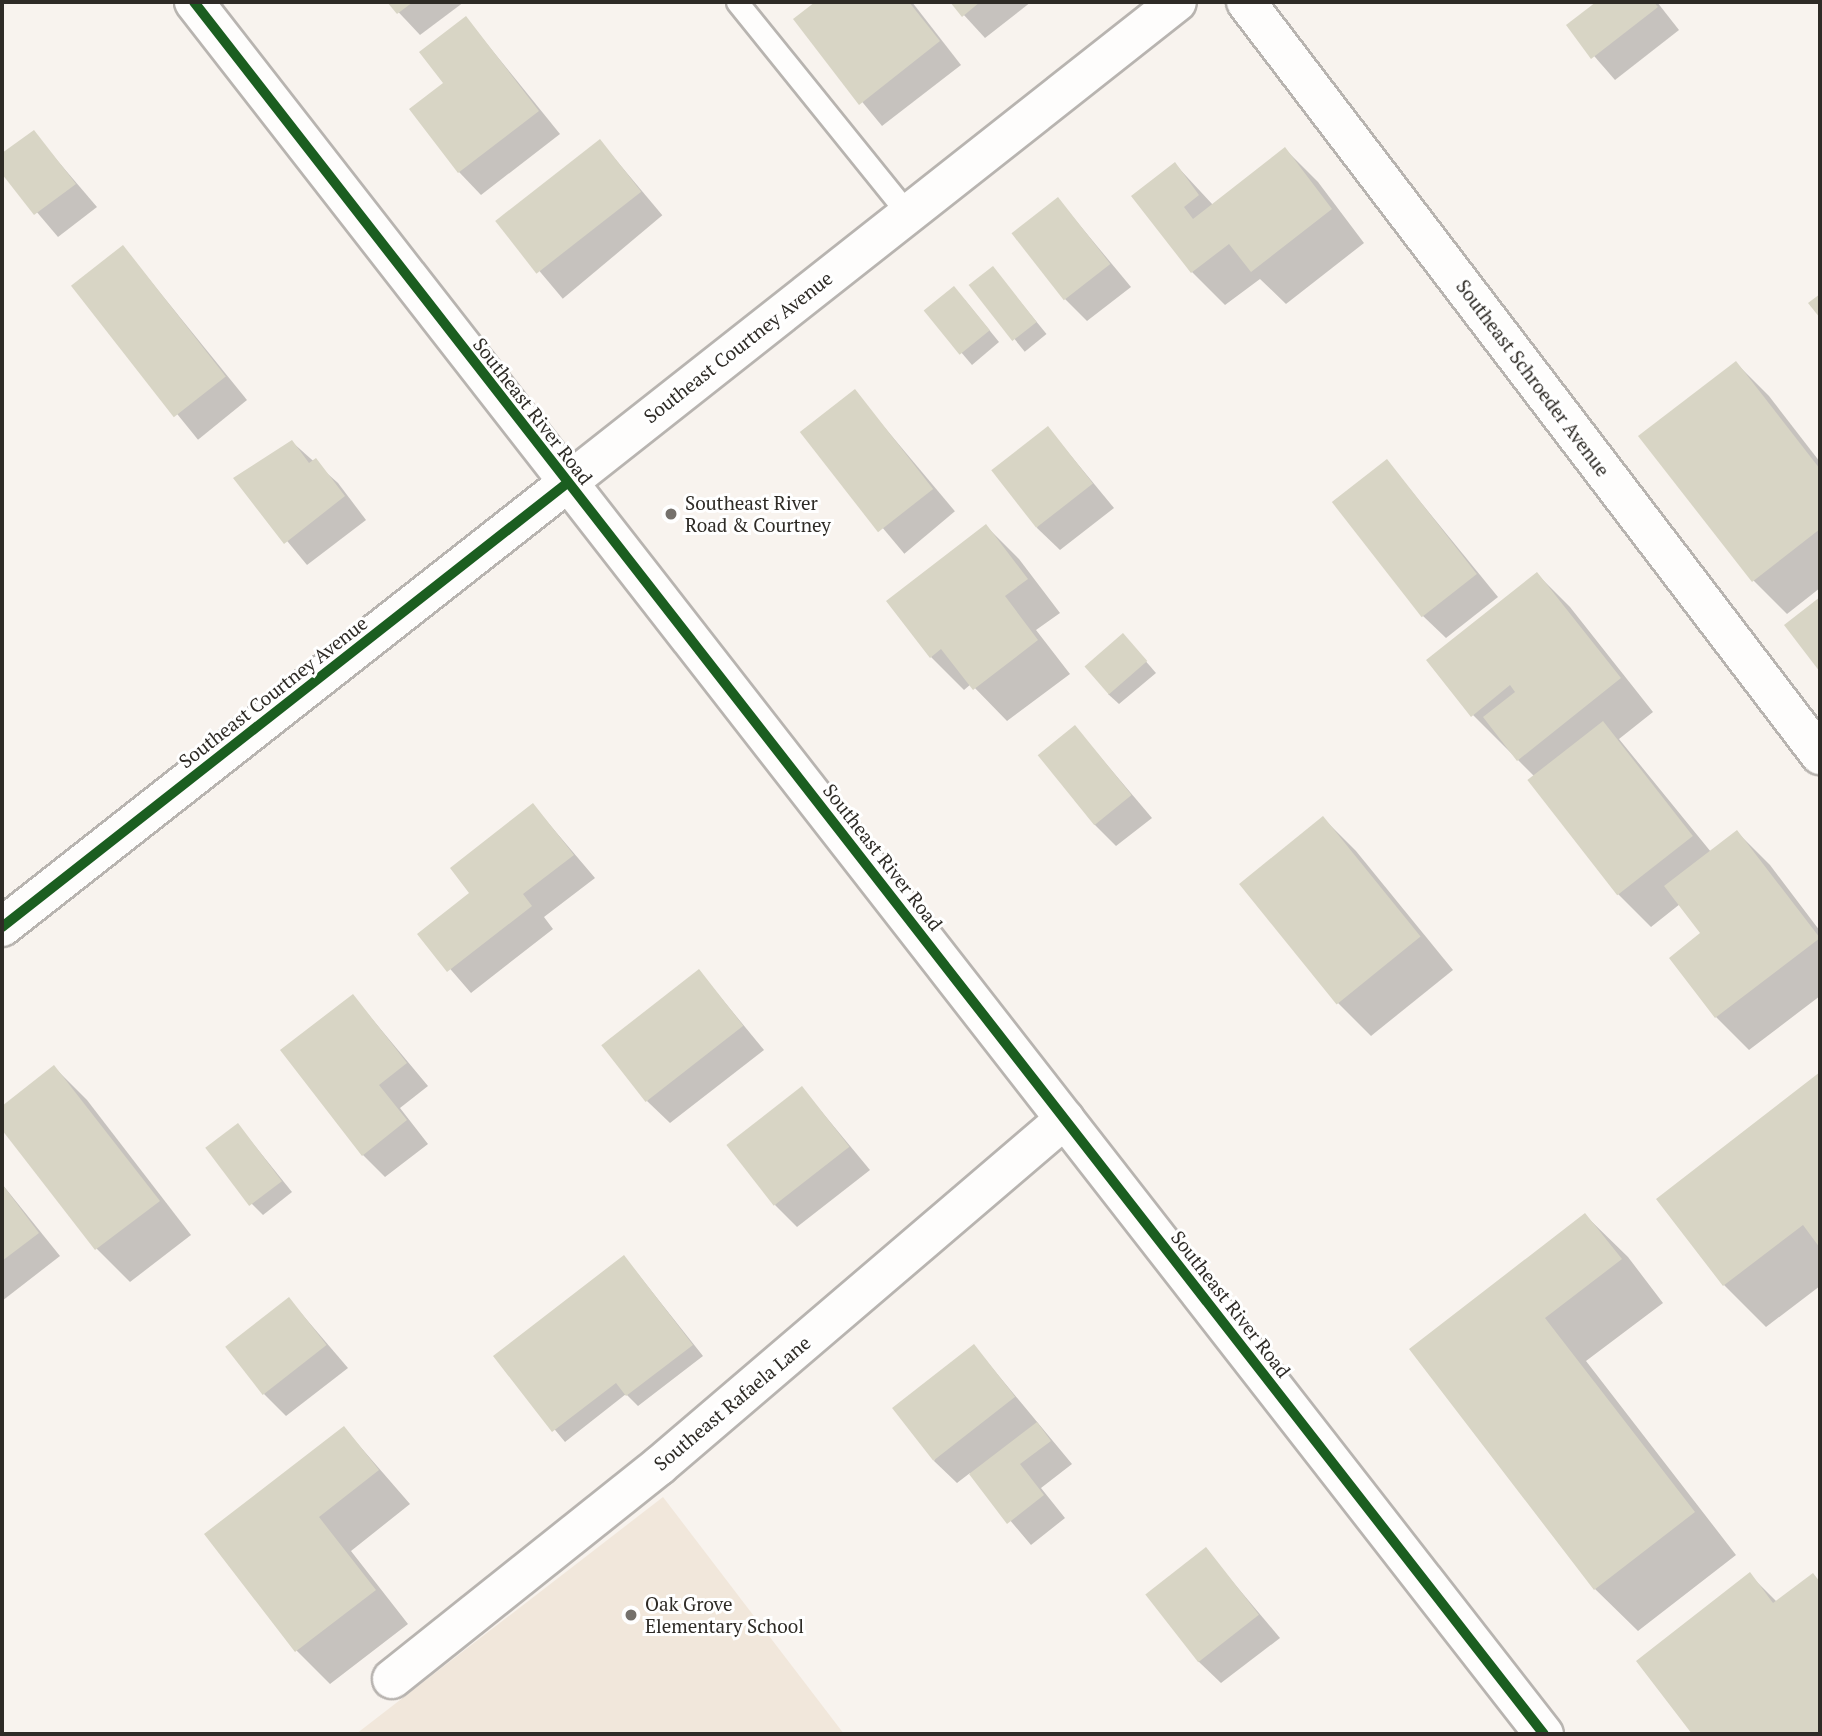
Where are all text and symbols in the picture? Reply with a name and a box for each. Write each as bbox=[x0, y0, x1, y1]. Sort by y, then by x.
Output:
street label: Southeast Courtney Avenue bbox=[639, 266, 837, 428]
street label: Southeast Schroeder Avenue bbox=[1451, 275, 1615, 481]
street label: Southeast River Road bbox=[469, 333, 597, 489]
place label: Southeast River Road & Courtney bbox=[685, 492, 831, 536]
marker: Southeast River Road & Courtney bbox=[663, 506, 679, 522]
street label: Southeast Courtney Avenue bbox=[174, 611, 372, 773]
street label: Southeast River Road bbox=[819, 779, 947, 935]
street label: Southeast River Road bbox=[1167, 1226, 1295, 1382]
street label: Southeast Rafaela Lane bbox=[649, 1331, 815, 1475]
place label: Oak Grove Elementary School bbox=[645, 1593, 804, 1637]
marker: Oak Grove Elementary School bbox=[623, 1607, 639, 1623]

